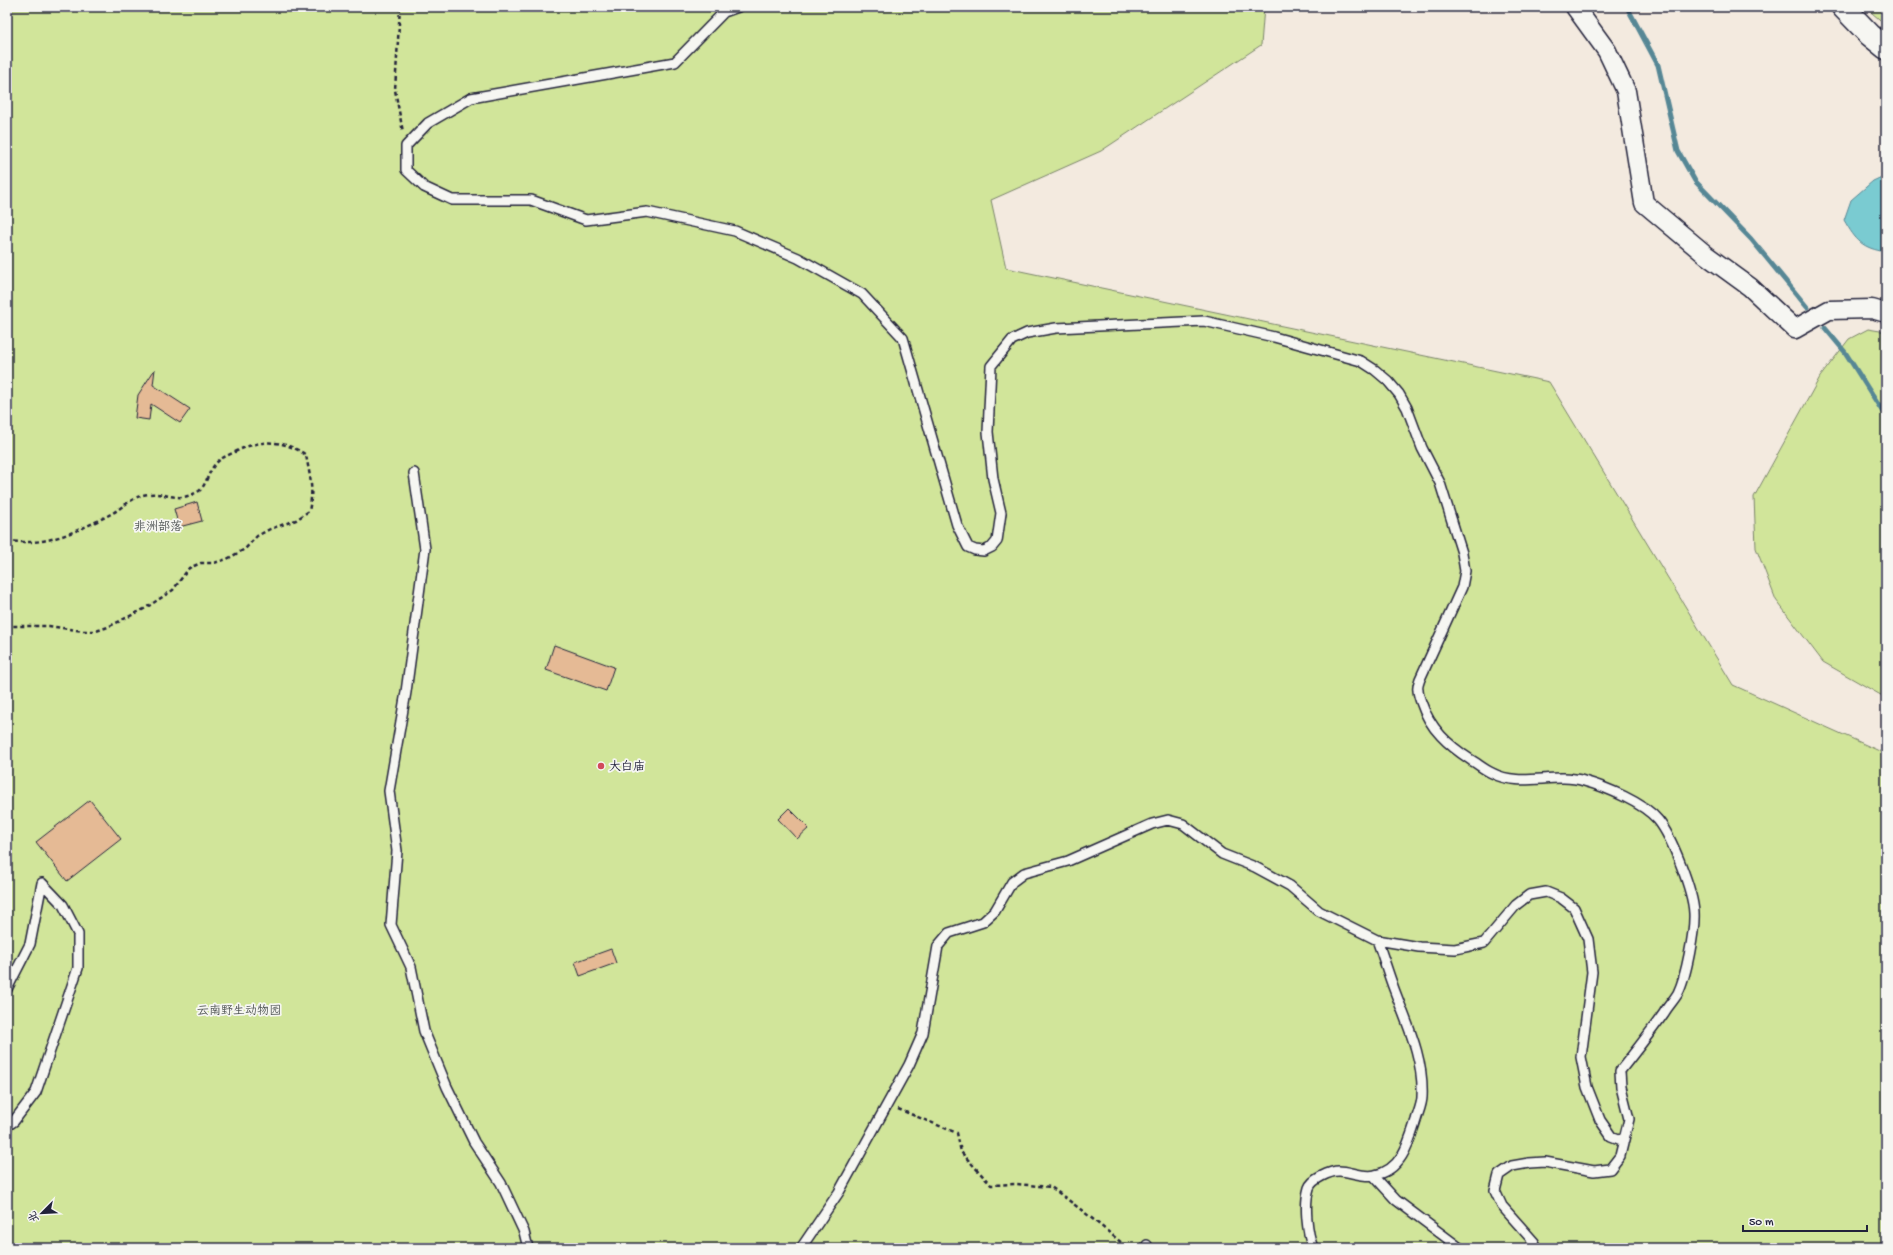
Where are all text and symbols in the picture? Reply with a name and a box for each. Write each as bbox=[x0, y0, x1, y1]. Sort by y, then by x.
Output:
park label: 非洲部落 bbox=[134, 520, 182, 535]
place label: 大白庙 bbox=[609, 760, 645, 775]
marker: 大白庙 bbox=[596, 761, 606, 771]
park label: 云南野生动物园 bbox=[197, 1003, 281, 1019]
north arrow bbox=[22, 1193, 62, 1233]
scale bar bbox=[1743, 1207, 1867, 1233]
text: 北 bbox=[27, 1209, 42, 1224]
text: 50 m bbox=[1749, 1216, 1774, 1230]

